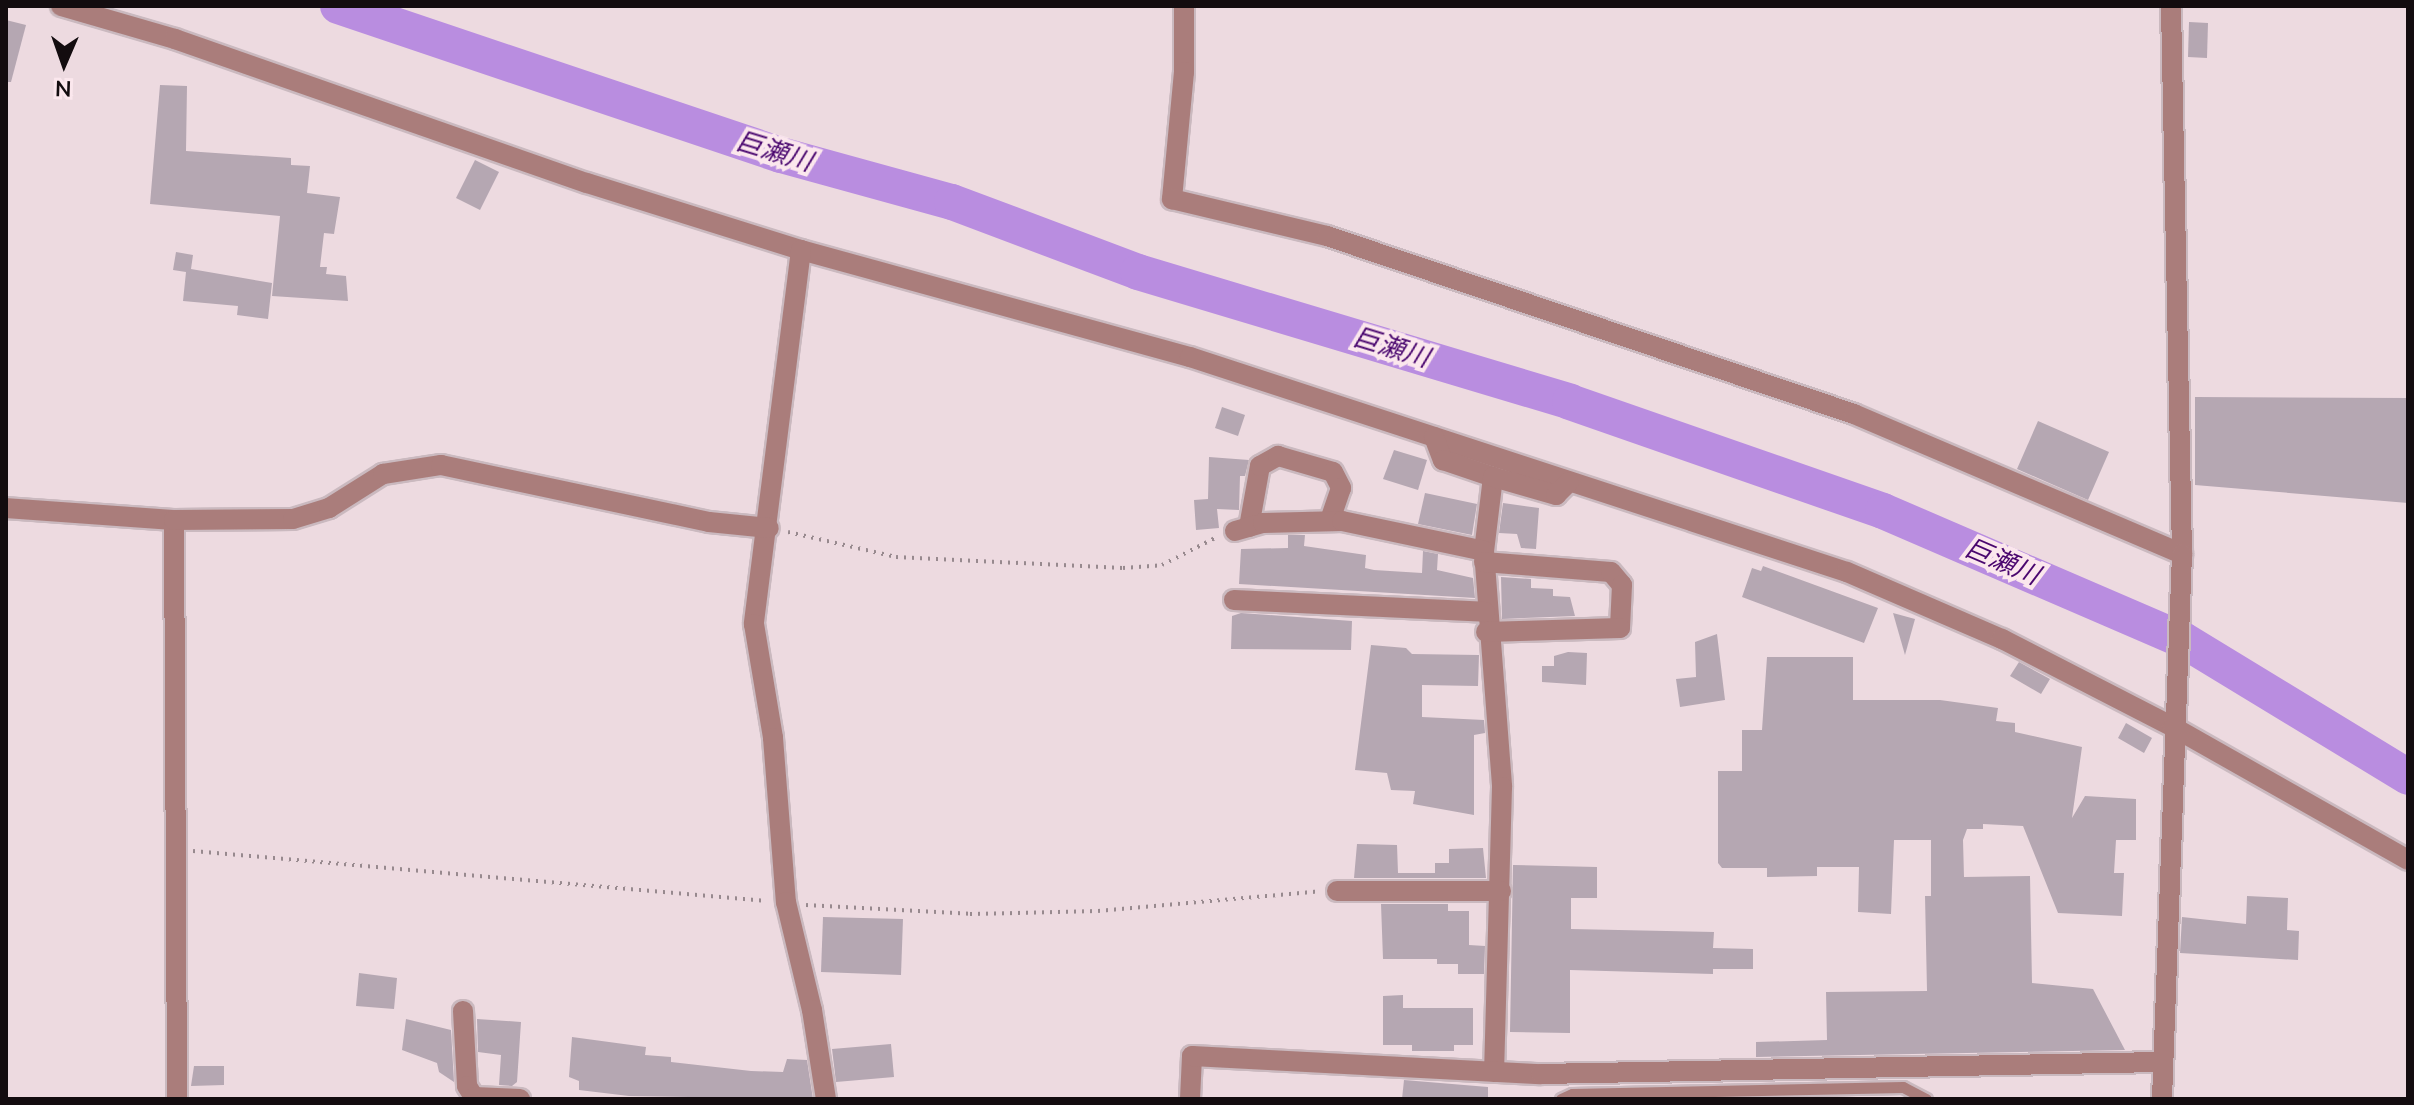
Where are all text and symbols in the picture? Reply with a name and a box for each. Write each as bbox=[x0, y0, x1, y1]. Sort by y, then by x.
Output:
north arrow bbox=[24, 24, 104, 104]
text: N bbox=[54, 73, 72, 103]
water label: 巨瀬川 bbox=[732, 126, 816, 178]
water label: 巨瀬川 bbox=[1349, 322, 1433, 374]
water label: 巨瀬川 bbox=[1960, 532, 2044, 592]

